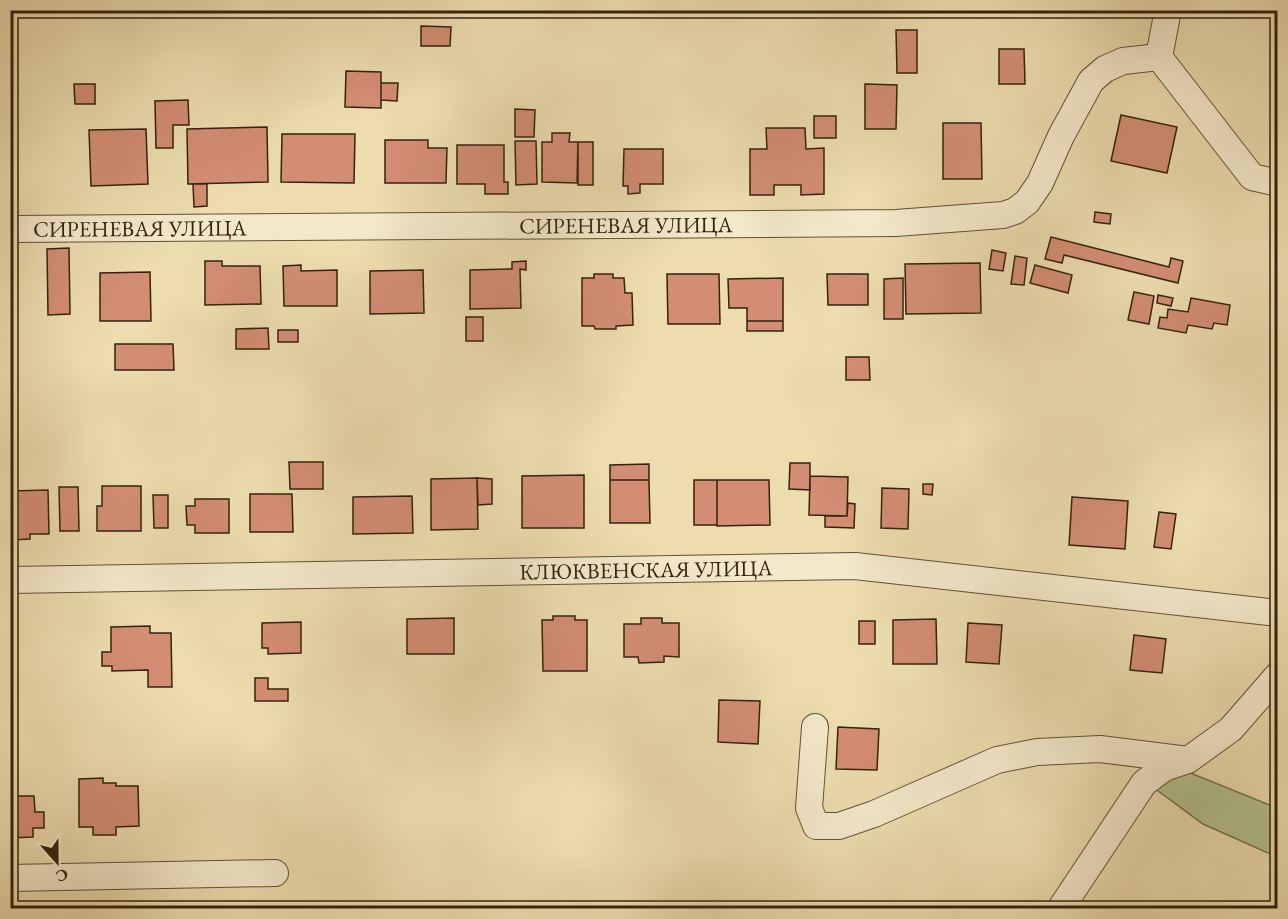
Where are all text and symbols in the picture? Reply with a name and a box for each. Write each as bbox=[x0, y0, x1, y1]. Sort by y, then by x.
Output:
street label: СИРЕНЕВАЯ УЛИЦА bbox=[519, 210, 734, 241]
street label: СИРЕНЕВАЯ УЛИЦА bbox=[33, 213, 248, 244]
street label: КЛЮКВЕНСКАЯ УЛИЦА bbox=[519, 553, 774, 587]
north arrow bbox=[27, 832, 87, 892]
text: С bbox=[53, 864, 71, 887]

